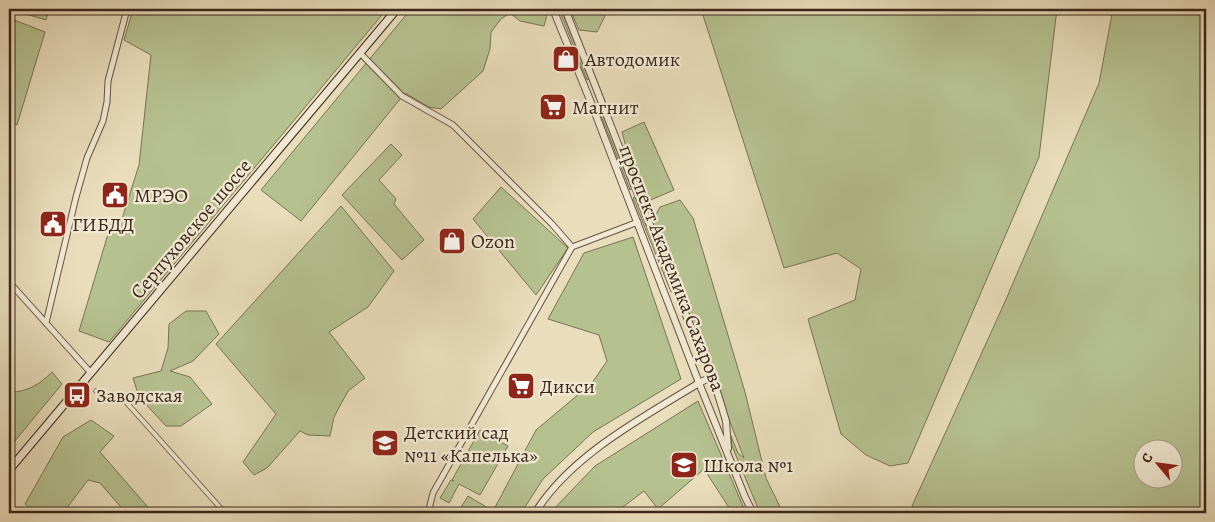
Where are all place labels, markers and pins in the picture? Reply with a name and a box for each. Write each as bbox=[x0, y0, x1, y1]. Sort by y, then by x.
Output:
shop icon: Автодомик bbox=[551, 44, 581, 74]
place label: Автодомик bbox=[584, 46, 680, 73]
supermarket icon: Магнит bbox=[538, 92, 568, 122]
place label: Магнит bbox=[572, 94, 639, 121]
public building icon: МРЭО bbox=[100, 180, 130, 210]
place label: МРЭО bbox=[134, 182, 188, 209]
public building icon: ГИБДД bbox=[38, 209, 68, 239]
place label: ГИБДД bbox=[72, 211, 134, 238]
shop icon: Ozon bbox=[437, 226, 467, 256]
place label: Ozon bbox=[471, 228, 515, 255]
supermarket icon: Дикси bbox=[506, 371, 536, 401]
place label: Дикси bbox=[540, 373, 595, 400]
bus stop icon: Заводская bbox=[62, 380, 92, 410]
place label: Заводская bbox=[96, 382, 183, 409]
place label: Детский сад №11 «Капелька» bbox=[404, 419, 538, 469]
school or university icon: Детский сад №11 «Капелька» bbox=[370, 428, 400, 458]
school or university icon: Школа №1 bbox=[669, 450, 699, 480]
place label: Школа №1 bbox=[703, 452, 793, 479]

